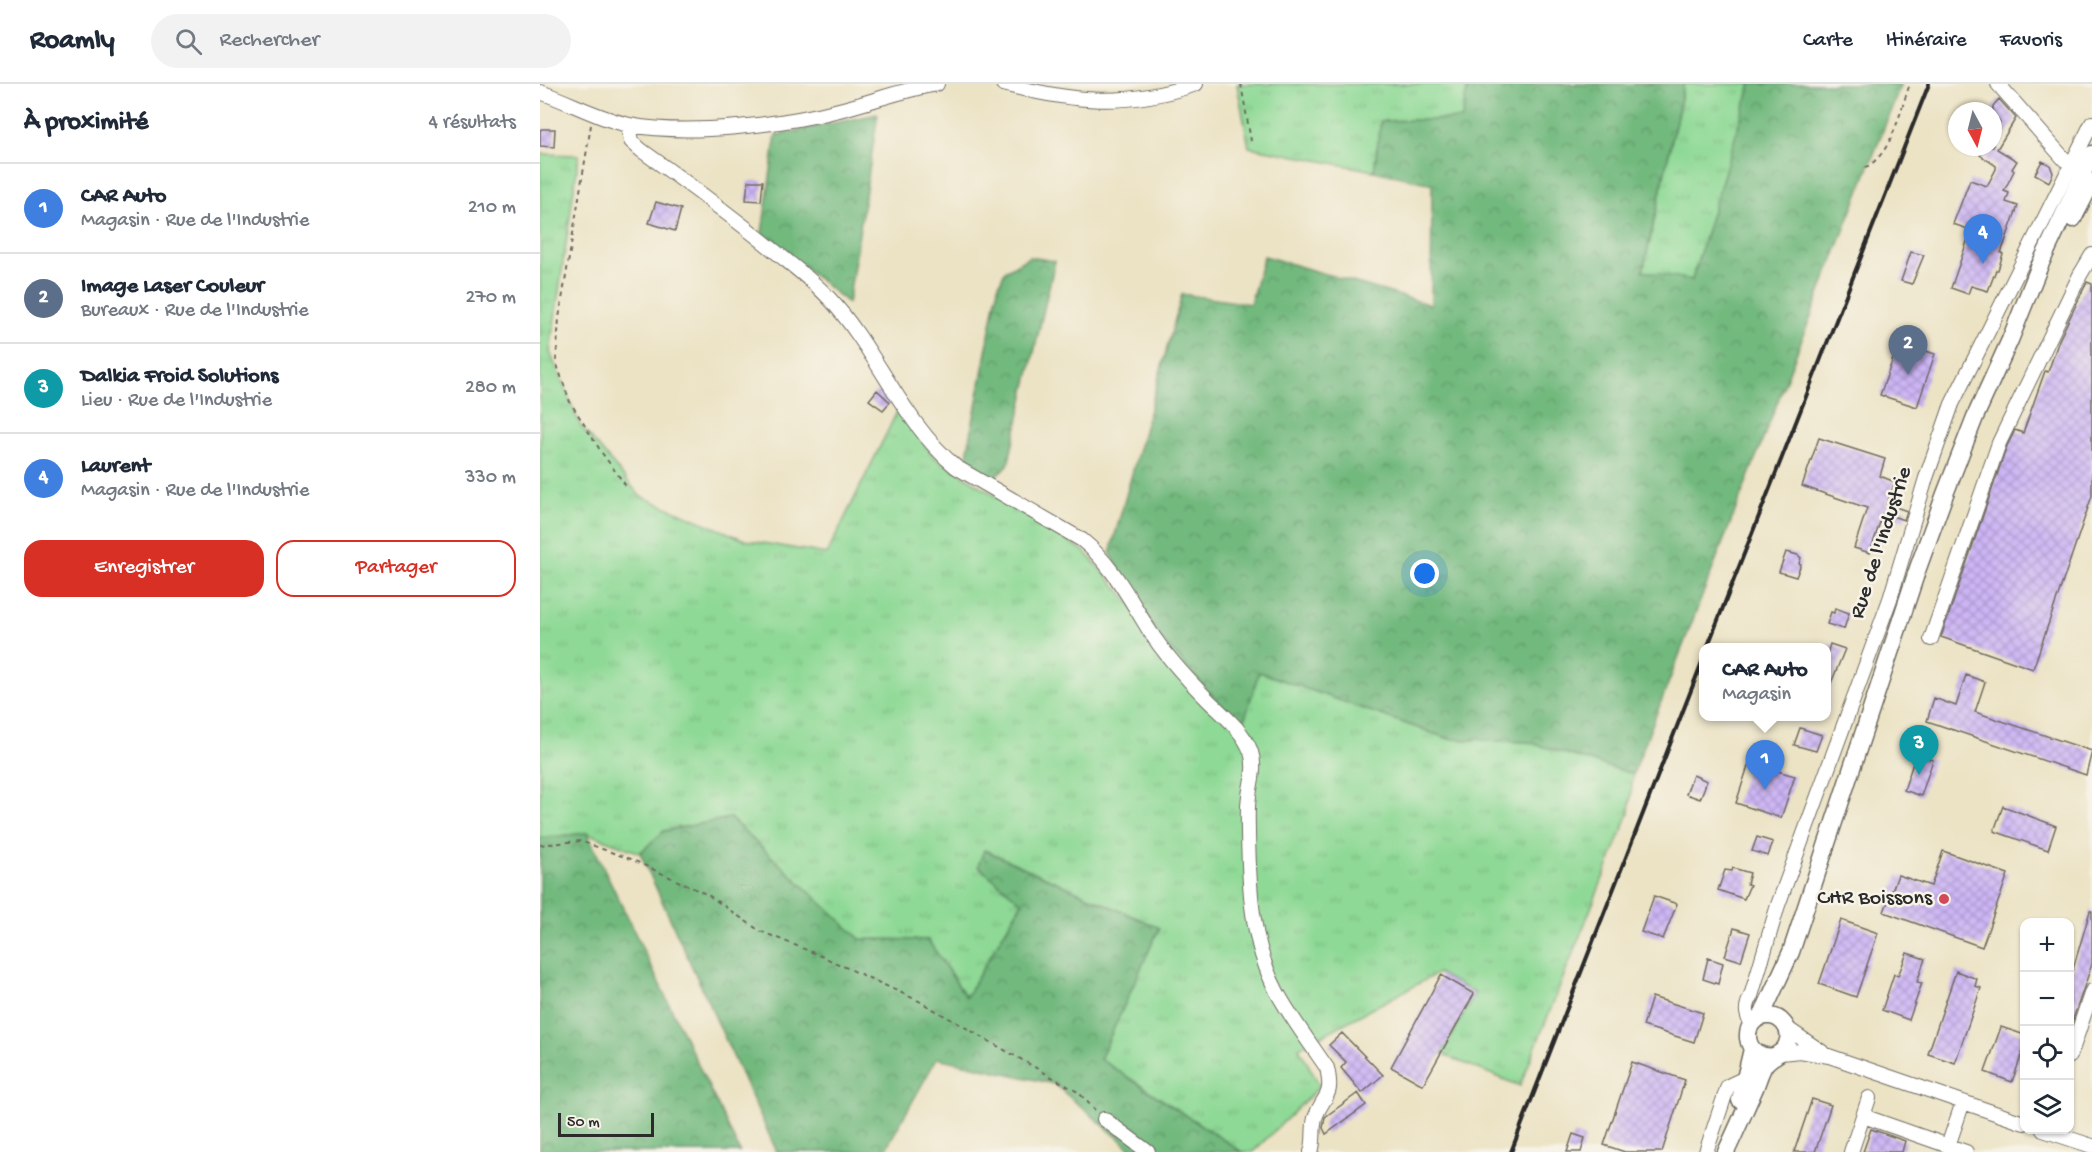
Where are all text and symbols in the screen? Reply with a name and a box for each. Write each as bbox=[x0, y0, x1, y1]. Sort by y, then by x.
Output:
search box bbox=[151, 14, 571, 68]
text: Roamly bbox=[30, 25, 115, 58]
icon: search bbox=[172, 25, 205, 58]
text: Rechercher bbox=[220, 28, 319, 54]
text: Carte bbox=[1803, 29, 1853, 54]
text: Itinéraire bbox=[1886, 29, 1967, 54]
text: Favoris bbox=[2000, 29, 2062, 54]
north arrow bbox=[1948, 102, 2002, 156]
text: À proximité bbox=[24, 108, 148, 139]
text: 4 résultats bbox=[428, 112, 516, 135]
text: CAR Auto bbox=[81, 184, 166, 210]
text: 1 bbox=[39, 197, 48, 220]
text: 210 m bbox=[468, 197, 516, 220]
text: Magasin · Rue de l'Industrie bbox=[81, 210, 309, 233]
pin: 4 bbox=[1964, 214, 2002, 264]
text: Image Laser Couleur bbox=[81, 274, 264, 300]
text: 2 bbox=[39, 287, 48, 310]
text: 270 m bbox=[466, 287, 516, 310]
text: Bureaux · Rue de l'Industrie bbox=[81, 300, 309, 323]
pin: 2 bbox=[1888, 326, 1928, 375]
text: Dalkia Froid Solutions bbox=[81, 364, 278, 390]
text: 3 bbox=[38, 377, 49, 400]
text: 280 m bbox=[465, 377, 516, 400]
text: Lieu · Rue de l'Industrie bbox=[81, 390, 272, 413]
text: Laurent bbox=[81, 454, 150, 480]
street label: Rue de l'Industrie bbox=[1845, 463, 1919, 622]
text: 4 bbox=[39, 467, 48, 490]
text: 330 m bbox=[465, 467, 516, 490]
text: Magasin · Rue de l'Industrie bbox=[81, 480, 309, 503]
button: Enregistrer bbox=[24, 540, 264, 597]
button: Partager bbox=[276, 540, 516, 597]
your location bbox=[1410, 559, 1439, 588]
popup bbox=[1699, 643, 1831, 721]
text: CAR Auto bbox=[1722, 658, 1808, 684]
text: Magasin bbox=[1722, 684, 1791, 707]
pin: 3 bbox=[1900, 726, 1938, 775]
pin: 1 bbox=[1746, 740, 1784, 790]
place label: CHR Boissons bbox=[1817, 886, 1933, 912]
marker: CHR Boissons bbox=[1937, 892, 1951, 906]
map controls bbox=[2020, 918, 2074, 1134]
button: + bbox=[2020, 918, 2074, 972]
button: − bbox=[2020, 972, 2074, 1026]
button: locate bbox=[2020, 1026, 2074, 1080]
button: layers bbox=[2020, 1080, 2074, 1134]
scale bar bbox=[558, 1110, 654, 1138]
text: 50 m bbox=[567, 1114, 600, 1133]

